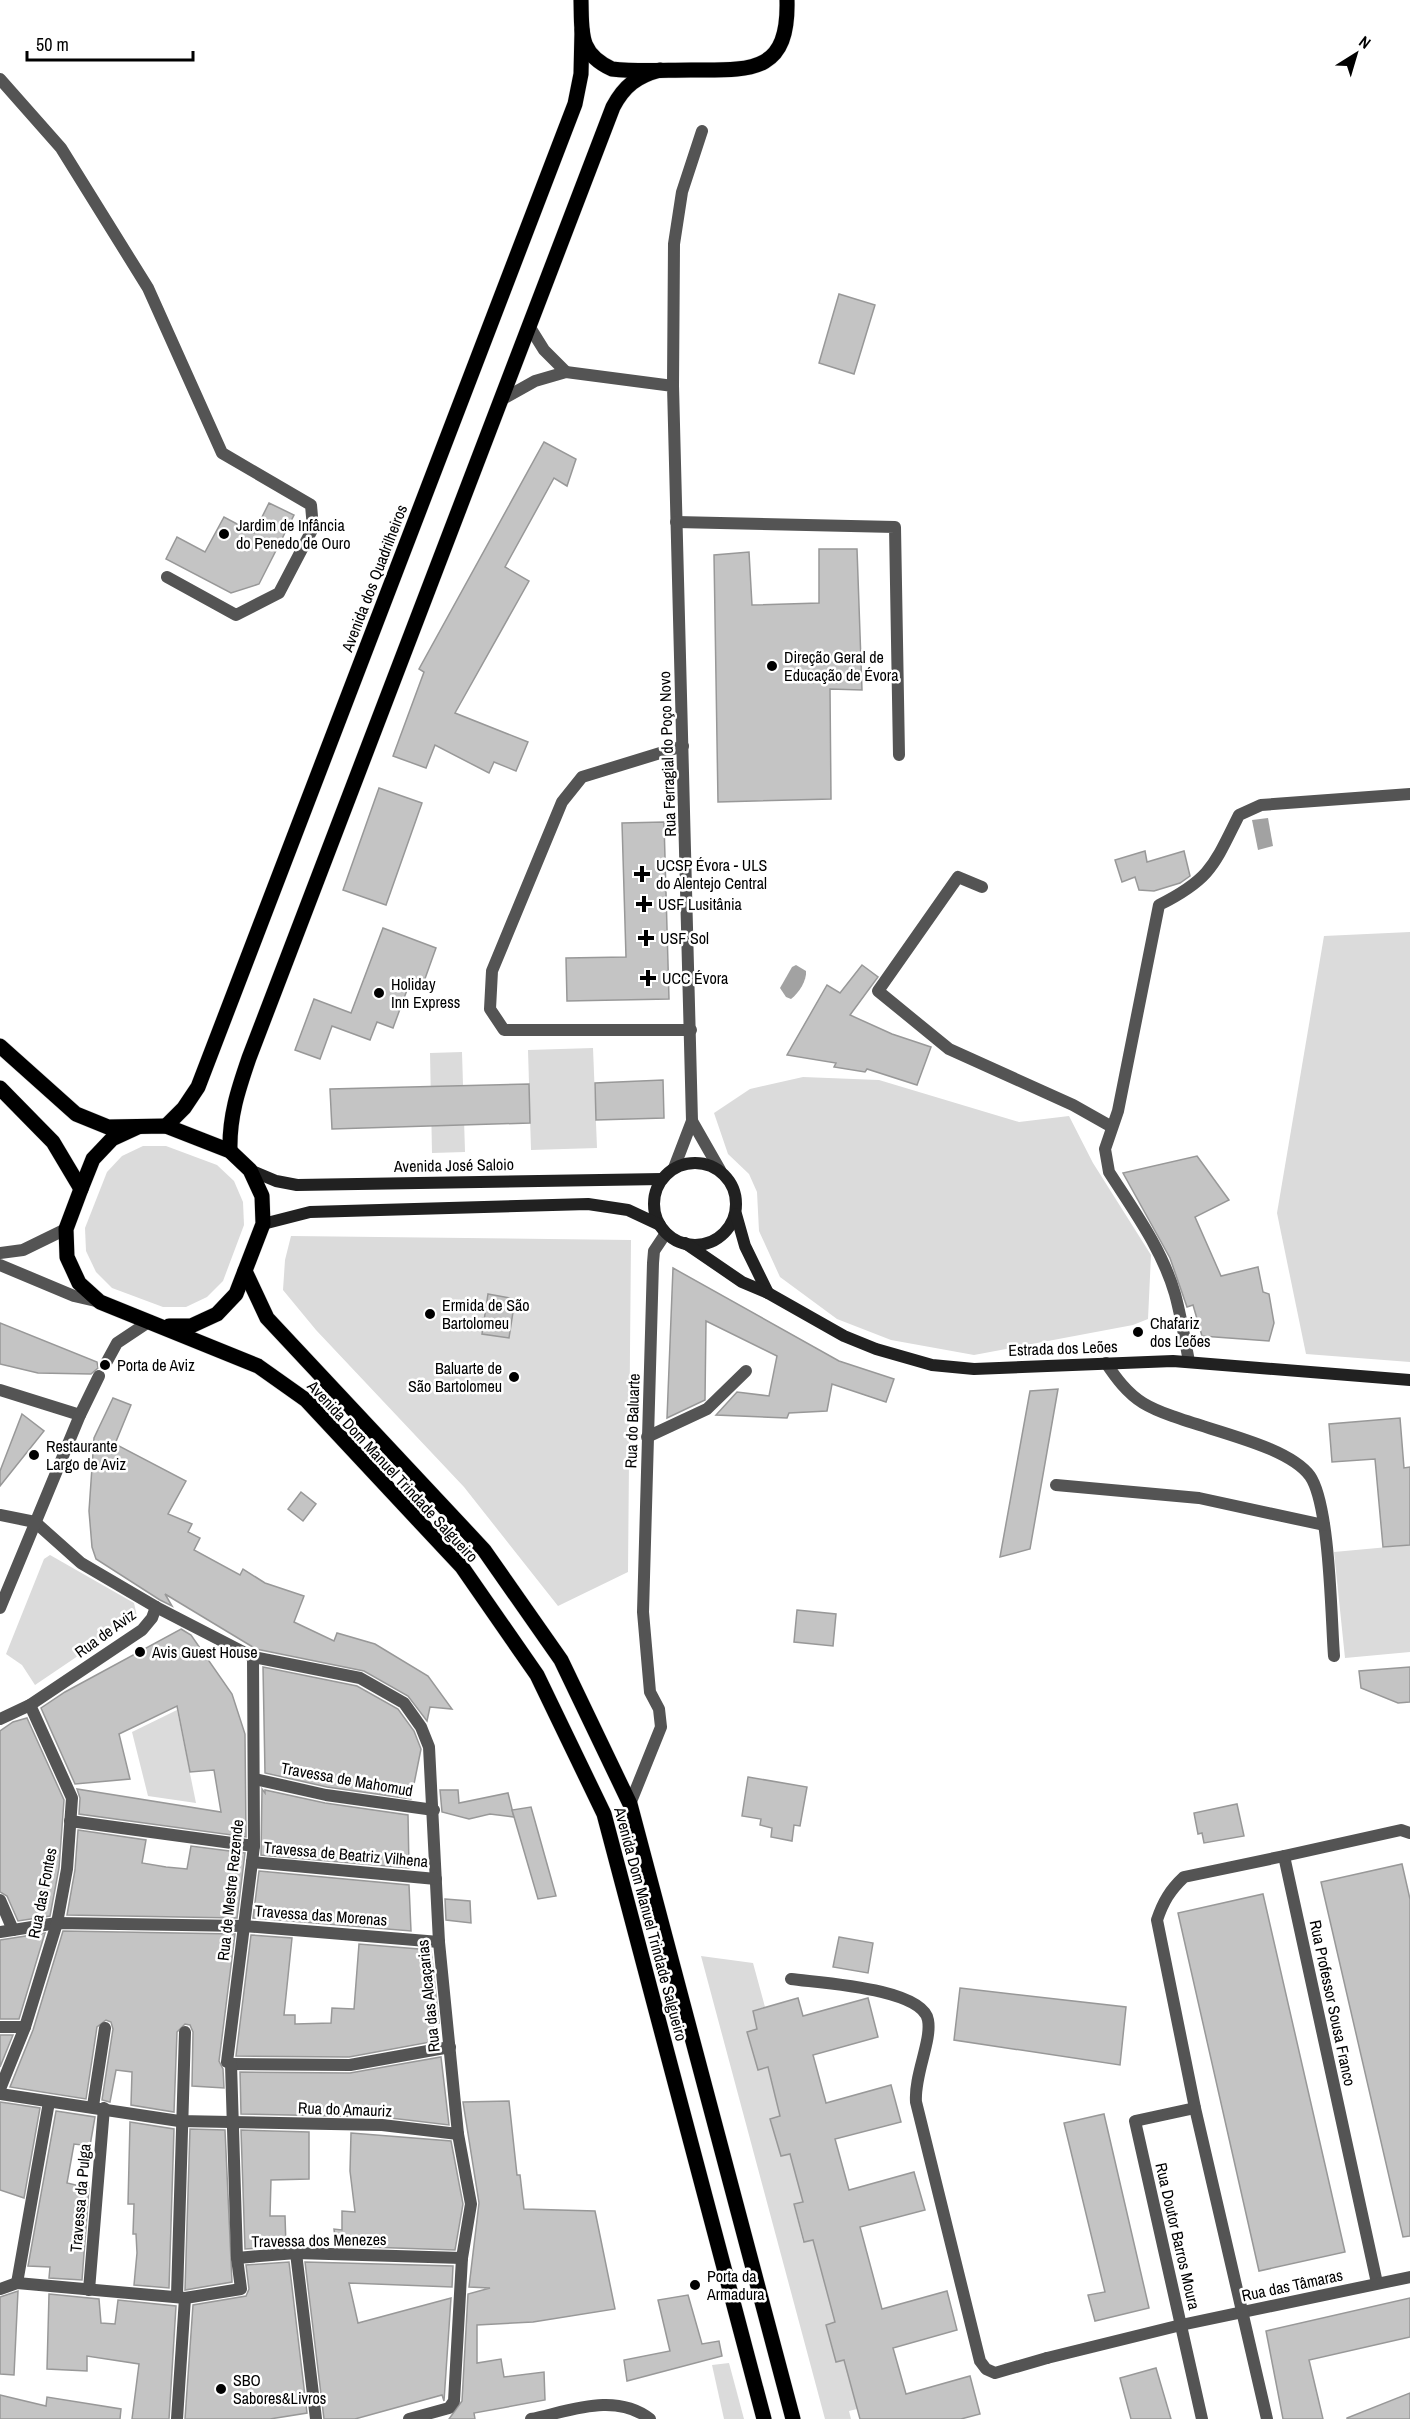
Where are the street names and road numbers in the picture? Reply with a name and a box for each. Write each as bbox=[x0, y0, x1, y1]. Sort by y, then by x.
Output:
street label: Avenida dos Quadrilheiros bbox=[335, 501, 412, 656]
street label: Rua Ferragial do Poço Novo bbox=[653, 671, 681, 837]
street label: Avenida José Saloio bbox=[393, 1153, 514, 1177]
street label: Estrada dos Leões bbox=[1008, 1335, 1118, 1361]
street label: Rua do Baluarte bbox=[619, 1373, 645, 1469]
street label: Avenida Dom Manuel Trindade Salgueiro bbox=[302, 1375, 483, 1567]
street label: Rua de Aviz bbox=[70, 1603, 140, 1663]
street label: Travessa de Mahomud bbox=[279, 1757, 415, 1801]
street label: Avenida Dom Manuel Trindade Salgueiro bbox=[609, 1804, 693, 2043]
street label: Rua de Mestre Rezende bbox=[212, 1818, 248, 1962]
street label: Travessa de Beatriz Vilhena bbox=[263, 1836, 430, 1872]
street label: Rua das Fontes bbox=[22, 1846, 62, 1940]
street label: Travessa das Morenas bbox=[254, 1899, 388, 1931]
street label: Rua Professor Sousa Franco bbox=[1305, 1918, 1361, 2088]
street label: Rua das Alcaçarias bbox=[411, 1939, 445, 2053]
street label: Rua do Amauriz bbox=[298, 2096, 393, 2122]
street label: Travessa da Pulga bbox=[64, 2142, 96, 2253]
street label: Rua Doutor Barros Moura bbox=[1150, 2160, 1206, 2312]
street label: Travessa dos Menezes bbox=[251, 2228, 387, 2252]
street label: Rua das Tâmaras bbox=[1239, 2264, 1345, 2306]

